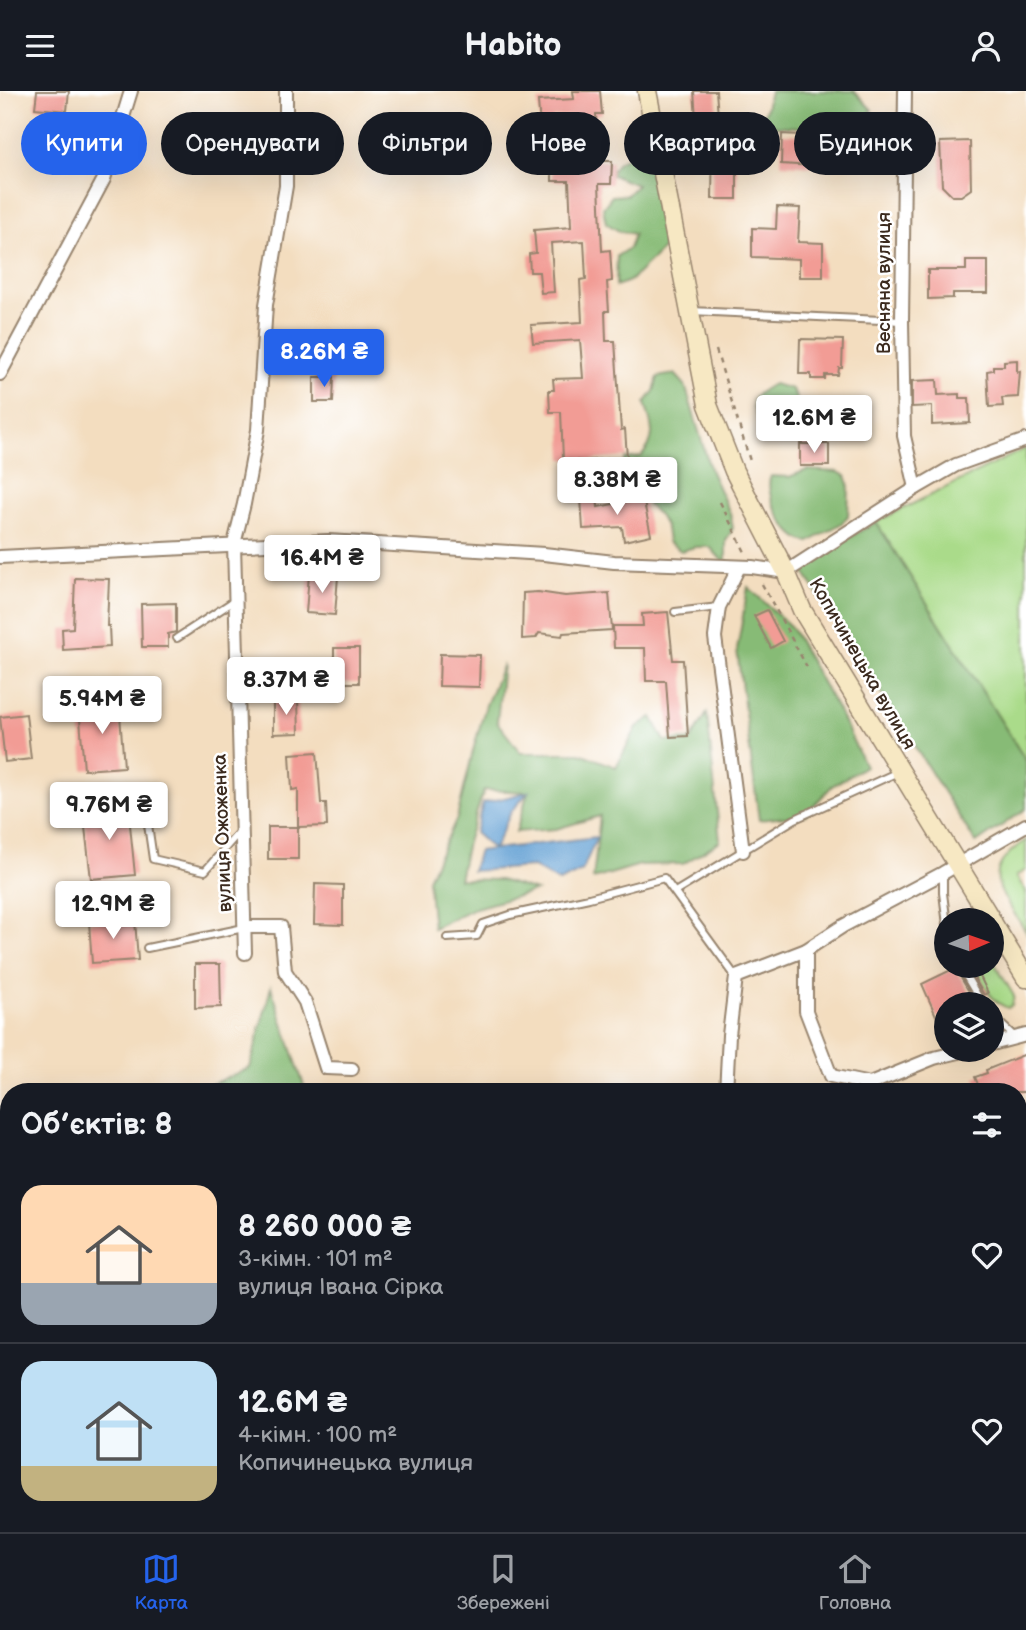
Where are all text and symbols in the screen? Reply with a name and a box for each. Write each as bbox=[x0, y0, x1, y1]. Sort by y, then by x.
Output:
text: Habito bbox=[464, 26, 562, 65]
icon: menu bbox=[21, 27, 59, 65]
icon: person bbox=[967, 27, 1005, 65]
chip: Купити bbox=[21, 112, 147, 175]
chip: Орендувати bbox=[161, 112, 344, 175]
chip: Фільтри bbox=[358, 112, 492, 175]
chip: Нове bbox=[506, 112, 610, 175]
chip: Квартира bbox=[624, 112, 780, 175]
chip: Будинок bbox=[794, 112, 936, 175]
street label: Весняна вулиця bbox=[873, 212, 896, 354]
pin: 8.26M ₴ bbox=[259, 329, 389, 389]
text: 8.26M ₴ bbox=[280, 338, 368, 366]
pin: 12.6M ₴ bbox=[749, 395, 879, 455]
text: 12.6M ₴ bbox=[772, 404, 856, 432]
pin: 8.38M ₴ bbox=[552, 457, 682, 517]
text: 8.38M ₴ bbox=[573, 466, 661, 494]
pin: 16.4M ₴ bbox=[257, 535, 387, 595]
text: 16.4M ₴ bbox=[280, 544, 364, 572]
street label: Копичинецька вулиця bbox=[804, 574, 920, 754]
pin: 8.37M ₴ bbox=[221, 657, 351, 717]
text: 8.37M ₴ bbox=[243, 666, 329, 694]
pin: 5.94M ₴ bbox=[37, 677, 167, 736]
text: 5.94M ₴ bbox=[59, 685, 145, 713]
street label: вулиця Ожоженка bbox=[209, 753, 237, 913]
pin: 9.76M ₴ bbox=[44, 783, 174, 842]
text: 9.76M ₴ bbox=[66, 791, 152, 819]
pin: 12.9M ₴ bbox=[48, 881, 178, 941]
text: 12.9M ₴ bbox=[71, 890, 155, 918]
north arrow bbox=[934, 908, 1004, 978]
map controls bbox=[934, 908, 1004, 1062]
button: layers bbox=[934, 992, 1004, 1062]
icon: filters bbox=[968, 1106, 1006, 1144]
text: Об’єктів: 8 bbox=[21, 1107, 173, 1143]
text: 8 260 000 ₴ bbox=[238, 1209, 411, 1245]
icon: home bbox=[77, 1213, 161, 1297]
icon: heart bbox=[968, 1236, 1006, 1274]
text: 3-кімн. · 101 m² bbox=[238, 1245, 393, 1273]
text: вулиця Івана Сірка bbox=[238, 1273, 444, 1301]
text: 12.6M ₴ bbox=[238, 1385, 347, 1421]
icon: home bbox=[77, 1389, 161, 1473]
icon: heart bbox=[968, 1412, 1006, 1450]
text: 4-кімн. · 100 m² bbox=[238, 1421, 397, 1449]
text: Копичинецька вулиця bbox=[238, 1449, 473, 1477]
tab: Карта bbox=[134, 1550, 188, 1615]
tab: Збережені bbox=[457, 1550, 550, 1615]
tab: Головна bbox=[819, 1550, 892, 1615]

